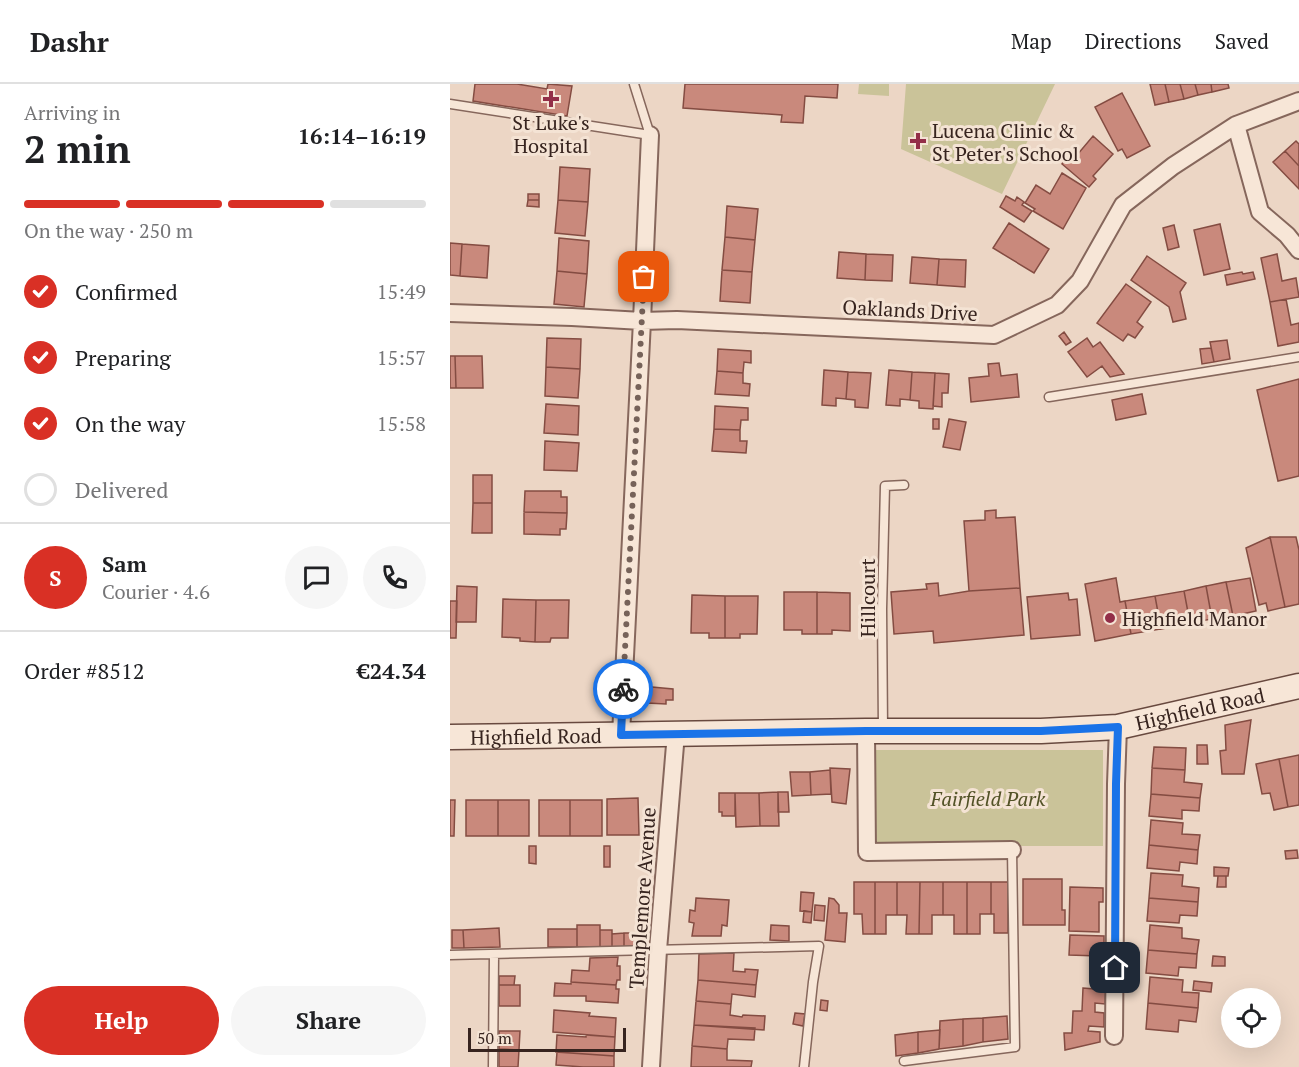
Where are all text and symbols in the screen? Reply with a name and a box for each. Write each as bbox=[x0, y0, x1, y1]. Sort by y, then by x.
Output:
text: Dashr bbox=[30, 23, 109, 60]
text: Map bbox=[1011, 27, 1052, 55]
text: Directions bbox=[1085, 27, 1182, 55]
text: Saved bbox=[1215, 27, 1269, 55]
marker: St Luke's Hospital bbox=[542, 90, 560, 108]
text: Arriving in bbox=[24, 99, 120, 126]
place label: St Luke's Hospital bbox=[512, 109, 590, 159]
place label: Lucena Clinic & St Peter's School bbox=[932, 117, 1079, 167]
text: 16:14–16:19 bbox=[298, 121, 426, 150]
text: 2 min bbox=[24, 122, 131, 174]
marker: Lucena Clinic & St Peter's School bbox=[909, 132, 927, 150]
text: On the way · 250 m bbox=[24, 217, 193, 244]
pin bbox=[618, 251, 669, 302]
icon: bag bbox=[627, 260, 660, 293]
icon: check bbox=[24, 275, 57, 308]
text: Confirmed bbox=[75, 277, 178, 306]
text: 15:49 bbox=[377, 278, 426, 305]
street label: Oaklands Drive bbox=[842, 293, 978, 327]
icon: check bbox=[24, 341, 57, 374]
text: Preparing bbox=[75, 343, 171, 372]
text: 15:57 bbox=[377, 344, 426, 371]
icon: check bbox=[24, 407, 57, 440]
text: On the way bbox=[75, 409, 185, 438]
text: 15:58 bbox=[377, 410, 426, 437]
text: Delivered bbox=[75, 475, 168, 504]
button: chat bbox=[285, 546, 348, 609]
button: phone bbox=[363, 546, 426, 609]
text: Sam bbox=[102, 549, 147, 578]
street label: Hillcourt bbox=[854, 558, 881, 638]
text: S bbox=[49, 563, 62, 592]
text: Courier · 4.6 bbox=[102, 578, 210, 605]
place label: Highfield Manor bbox=[1122, 605, 1267, 632]
marker: Highfield Manor bbox=[1103, 611, 1117, 625]
text: Order #8512 bbox=[24, 656, 144, 685]
text: €24.34 bbox=[357, 656, 426, 685]
courier bbox=[593, 659, 653, 719]
icon: bike bbox=[607, 673, 640, 706]
street label: Highfield Road bbox=[1133, 681, 1267, 736]
street label: Highfield Road bbox=[470, 721, 602, 750]
park label: Fairfield Park bbox=[930, 785, 1046, 812]
street label: Templemore Avenue bbox=[622, 806, 662, 990]
pin bbox=[1089, 942, 1140, 993]
icon: home bbox=[1098, 951, 1131, 984]
button: Help bbox=[24, 986, 219, 1055]
button: Share bbox=[231, 986, 426, 1055]
map controls bbox=[1221, 988, 1281, 1048]
button: locate bbox=[1221, 988, 1281, 1048]
scale bar bbox=[468, 1025, 626, 1052]
text: 50 m bbox=[477, 1027, 512, 1049]

